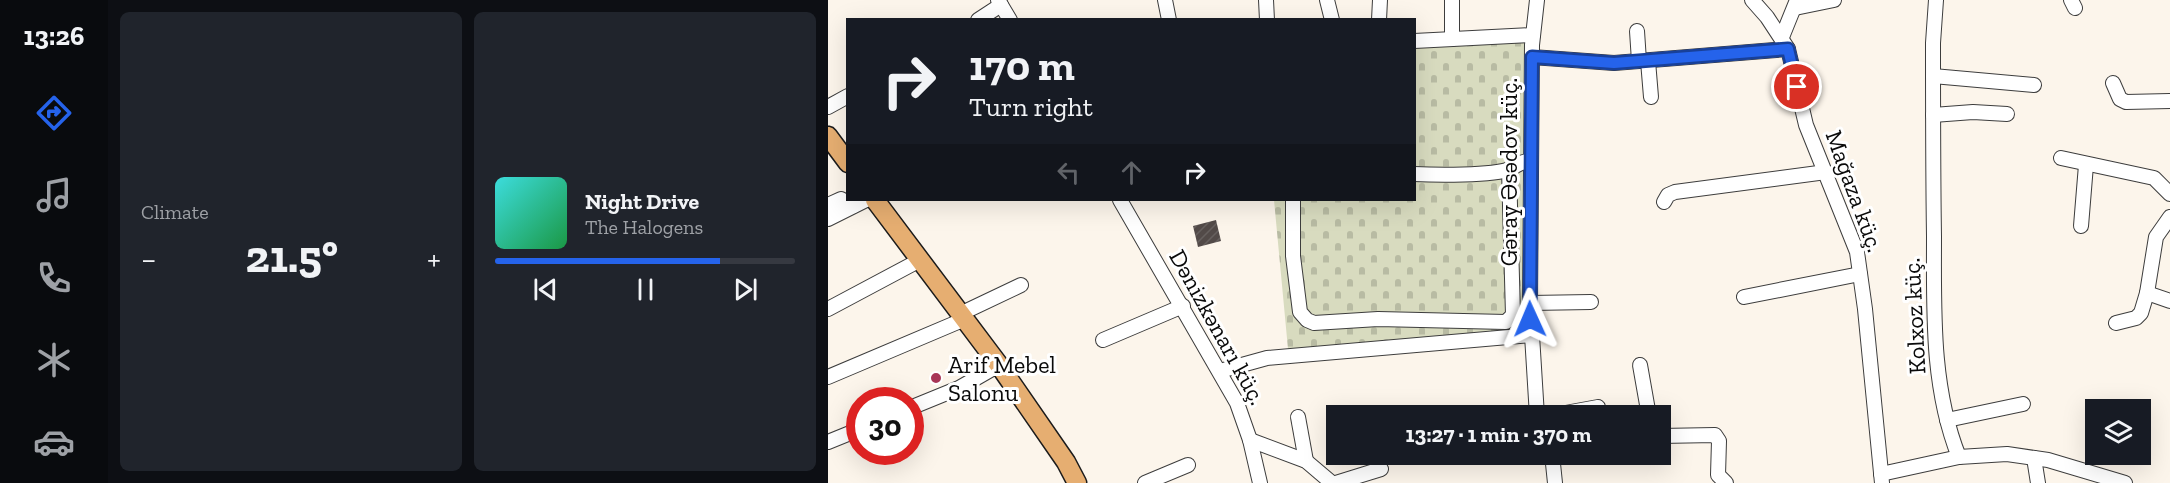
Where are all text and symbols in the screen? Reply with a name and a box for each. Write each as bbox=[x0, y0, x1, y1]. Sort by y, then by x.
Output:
text: 13:26 bbox=[24, 20, 84, 52]
text: 170 m bbox=[969, 40, 1075, 91]
icon: right bbox=[870, 42, 948, 120]
pin bbox=[1771, 61, 1822, 112]
icon: arrive bbox=[1780, 70, 1813, 103]
street label: Gəray Əsədov küç. bbox=[1494, 78, 1523, 266]
text: Turn right bbox=[969, 91, 1093, 123]
icon: directions bbox=[33, 92, 75, 134]
street label: Mağaza küç. bbox=[1820, 126, 1890, 256]
icon: left bbox=[1052, 156, 1085, 189]
icon: ahead bbox=[1115, 156, 1148, 189]
icon: right bbox=[1178, 156, 1211, 189]
icon: music bbox=[33, 174, 75, 216]
text: Night Drive bbox=[585, 188, 699, 215]
text: Climate bbox=[141, 200, 209, 224]
text: The Halogens bbox=[585, 215, 703, 239]
text: 21.5° bbox=[246, 230, 338, 284]
text: − bbox=[141, 239, 156, 278]
text: + bbox=[427, 239, 441, 278]
street label: Dənizkənarı küç. bbox=[1163, 244, 1273, 410]
icon: phone bbox=[33, 257, 75, 299]
street label: Kolxoz küç. bbox=[1896, 257, 1932, 375]
icon: previous bbox=[529, 273, 562, 306]
icon: pause bbox=[629, 273, 662, 306]
icon: next bbox=[729, 273, 762, 306]
position arrow bbox=[1498, 287, 1562, 351]
icon: climate bbox=[33, 339, 75, 381]
place label: Arif Mebel Salonu bbox=[948, 350, 1056, 407]
marker: Arif Mebel Salonu bbox=[929, 371, 943, 385]
speed limit sign: 30 bbox=[846, 387, 924, 465]
map controls bbox=[2085, 399, 2151, 465]
button: layers bbox=[2085, 399, 2151, 465]
icon: car bbox=[33, 421, 75, 463]
text: 13:27 · 1 min · 370 m bbox=[1406, 421, 1591, 448]

